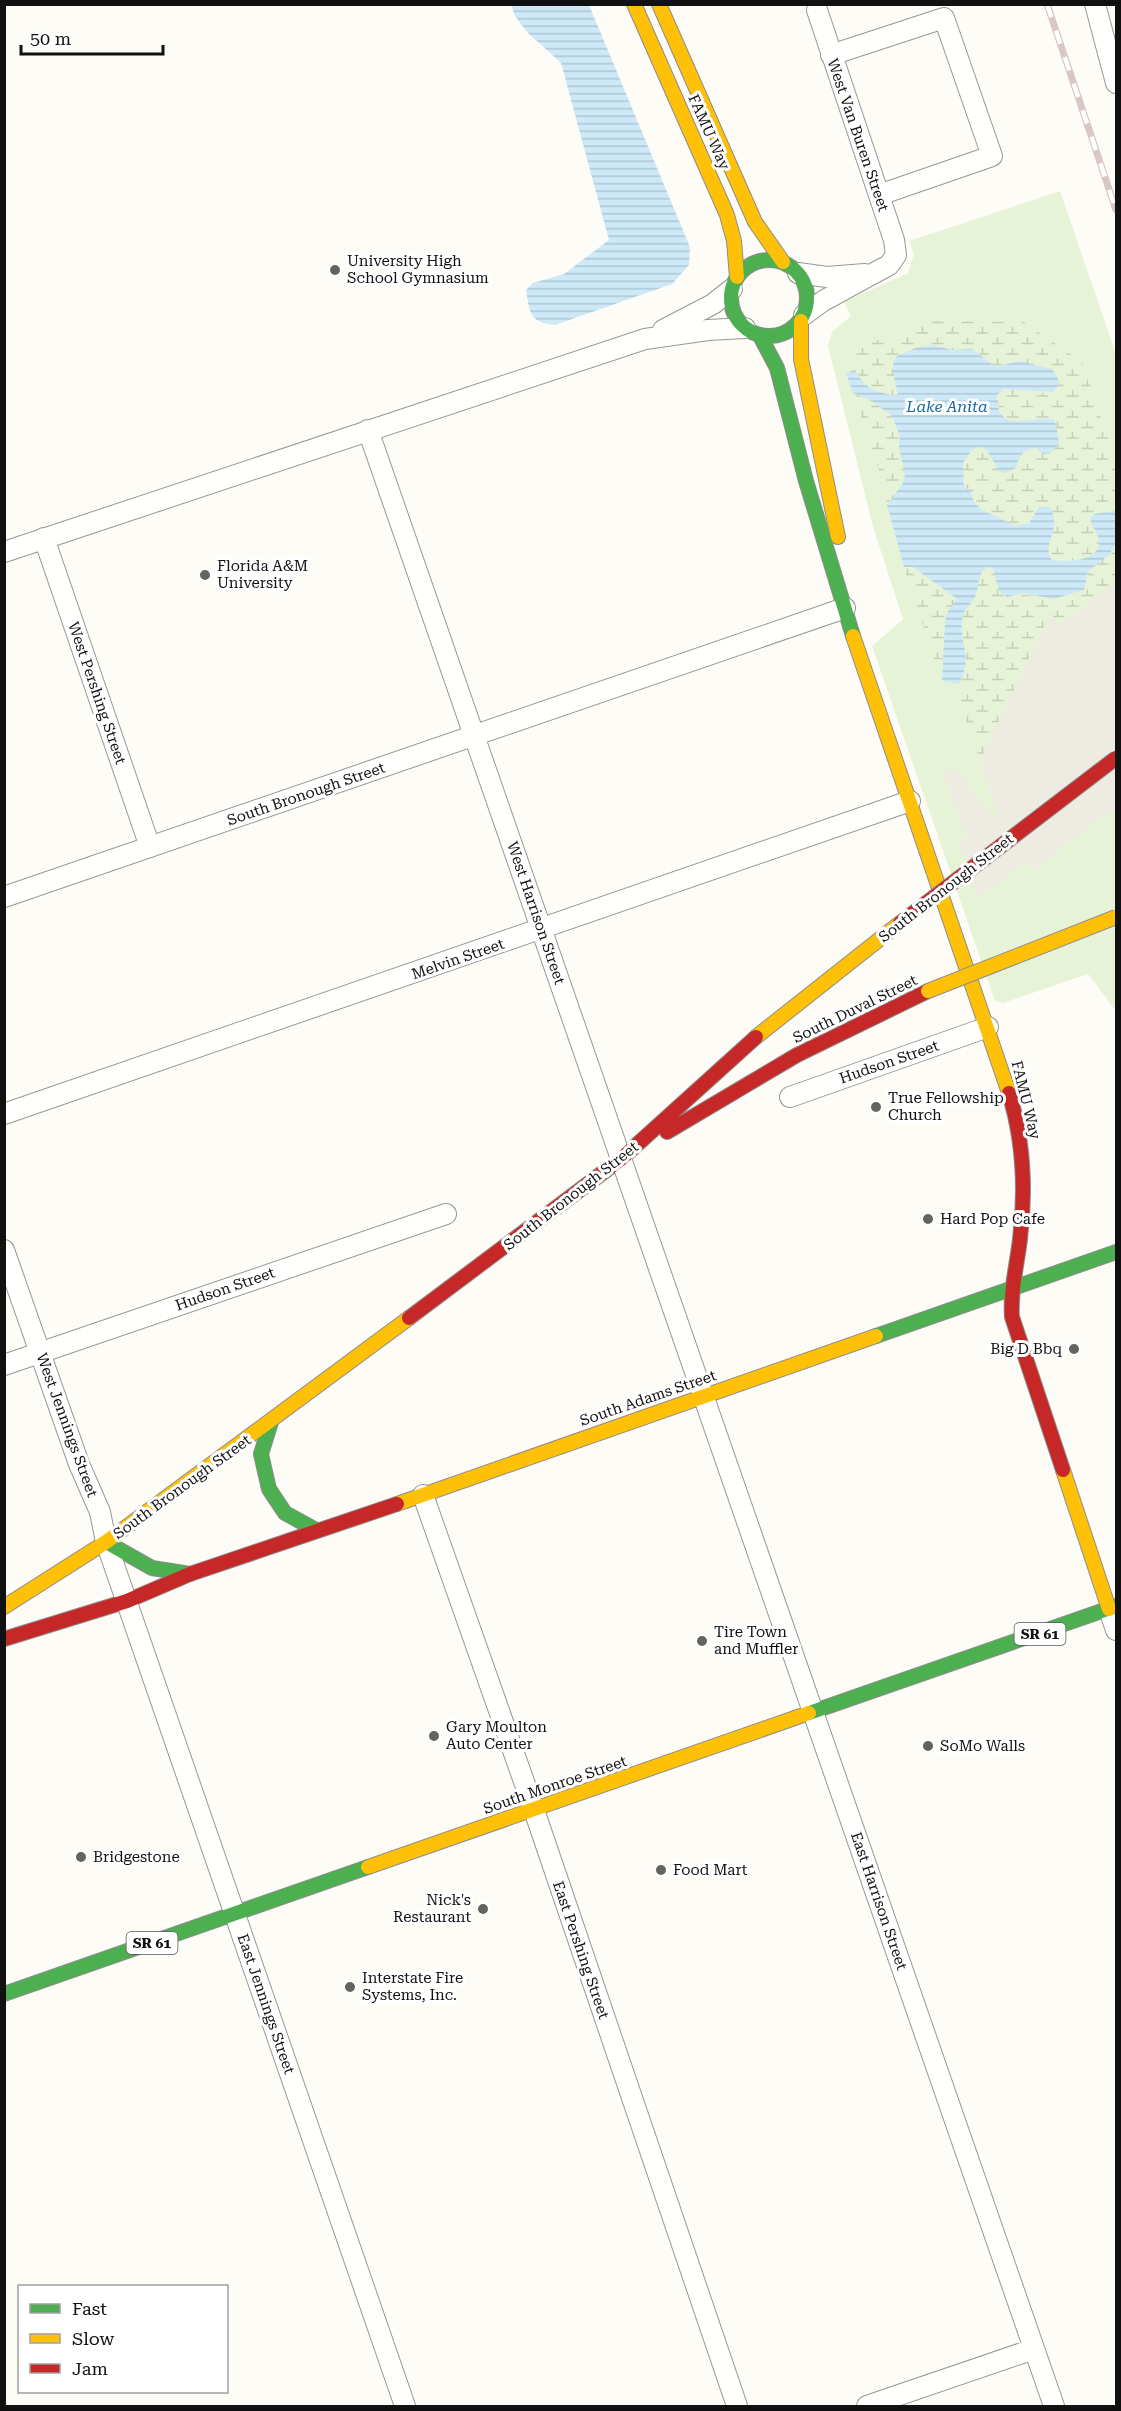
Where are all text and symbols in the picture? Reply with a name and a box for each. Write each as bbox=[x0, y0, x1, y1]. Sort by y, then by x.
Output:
scale bar bbox=[21, 18, 164, 56]
text: 50 m bbox=[30, 28, 71, 49]
street label: West Van Buren Street bbox=[823, 56, 893, 214]
street label: FAMU Way bbox=[684, 92, 734, 172]
place label: University High School Gymnasium bbox=[347, 252, 489, 287]
marker: University High School Gymnasium bbox=[328, 263, 342, 277]
water label: Lake Anita bbox=[905, 397, 988, 416]
place label: Florida A&M University bbox=[217, 557, 308, 592]
marker: Florida A&M University bbox=[198, 568, 212, 582]
street label: West Pershing Street bbox=[64, 619, 130, 767]
street label: South Bronough Street bbox=[225, 758, 388, 829]
street label: South Bronough Street bbox=[875, 830, 1017, 946]
street label: West Harrison Street bbox=[503, 839, 569, 987]
street label: Melvin Street bbox=[409, 935, 507, 983]
street label: South Duval Street bbox=[790, 971, 920, 1047]
street label: Hudson Street bbox=[837, 1036, 942, 1087]
street label: FAMU Way bbox=[1008, 1059, 1044, 1141]
place label: True Fellowship Church bbox=[888, 1089, 1004, 1124]
marker: True Fellowship Church bbox=[869, 1100, 883, 1114]
street label: South Bronough Street bbox=[500, 1138, 642, 1254]
place label: Hard Pop Cafe bbox=[940, 1210, 1045, 1228]
marker: Hard Pop Cafe bbox=[921, 1212, 935, 1226]
street label: Hudson Street bbox=[173, 1263, 278, 1314]
place label: Big D Bbq bbox=[990, 1340, 1062, 1358]
marker: Big D Bbq bbox=[1067, 1342, 1081, 1356]
street label: West Jennings Street bbox=[33, 1350, 102, 1500]
street label: South Adams Street bbox=[577, 1366, 719, 1430]
street label: South Bronough Street bbox=[110, 1431, 255, 1543]
place label: Tire Town and Muffler bbox=[714, 1623, 798, 1658]
road number: SR 61 bbox=[1014, 1623, 1066, 1645]
marker: Tire Town and Muffler bbox=[695, 1634, 709, 1648]
place label: Gary Moulton Auto Center bbox=[446, 1718, 547, 1753]
marker: Gary Moulton Auto Center bbox=[427, 1729, 441, 1743]
place label: SoMo Walls bbox=[940, 1737, 1025, 1755]
marker: SoMo Walls bbox=[921, 1739, 935, 1753]
street label: South Monroe Street bbox=[481, 1752, 629, 1818]
street label: East Harrison Street bbox=[847, 1830, 911, 1973]
place label: Bridgestone bbox=[93, 1848, 180, 1866]
marker: Bridgestone bbox=[74, 1850, 88, 1864]
place label: Food Mart bbox=[673, 1861, 748, 1879]
marker: Food Mart bbox=[654, 1863, 668, 1877]
street label: East Pershing Street bbox=[549, 1879, 613, 2022]
place label: Nick's Restaurant bbox=[393, 1891, 471, 1926]
marker: Nick's Restaurant bbox=[476, 1902, 490, 1916]
road number: SR 61 bbox=[126, 1932, 178, 1954]
street label: East Jennings Street bbox=[234, 1932, 299, 2077]
place label: Interstate Fire Systems, Inc. bbox=[362, 1969, 463, 2004]
marker: Interstate Fire Systems, Inc. bbox=[343, 1980, 357, 1994]
legend bbox=[18, 2285, 228, 2393]
text: Fast bbox=[72, 2298, 107, 2319]
text: Slow bbox=[72, 2328, 114, 2349]
text: Jam bbox=[72, 2358, 108, 2379]

